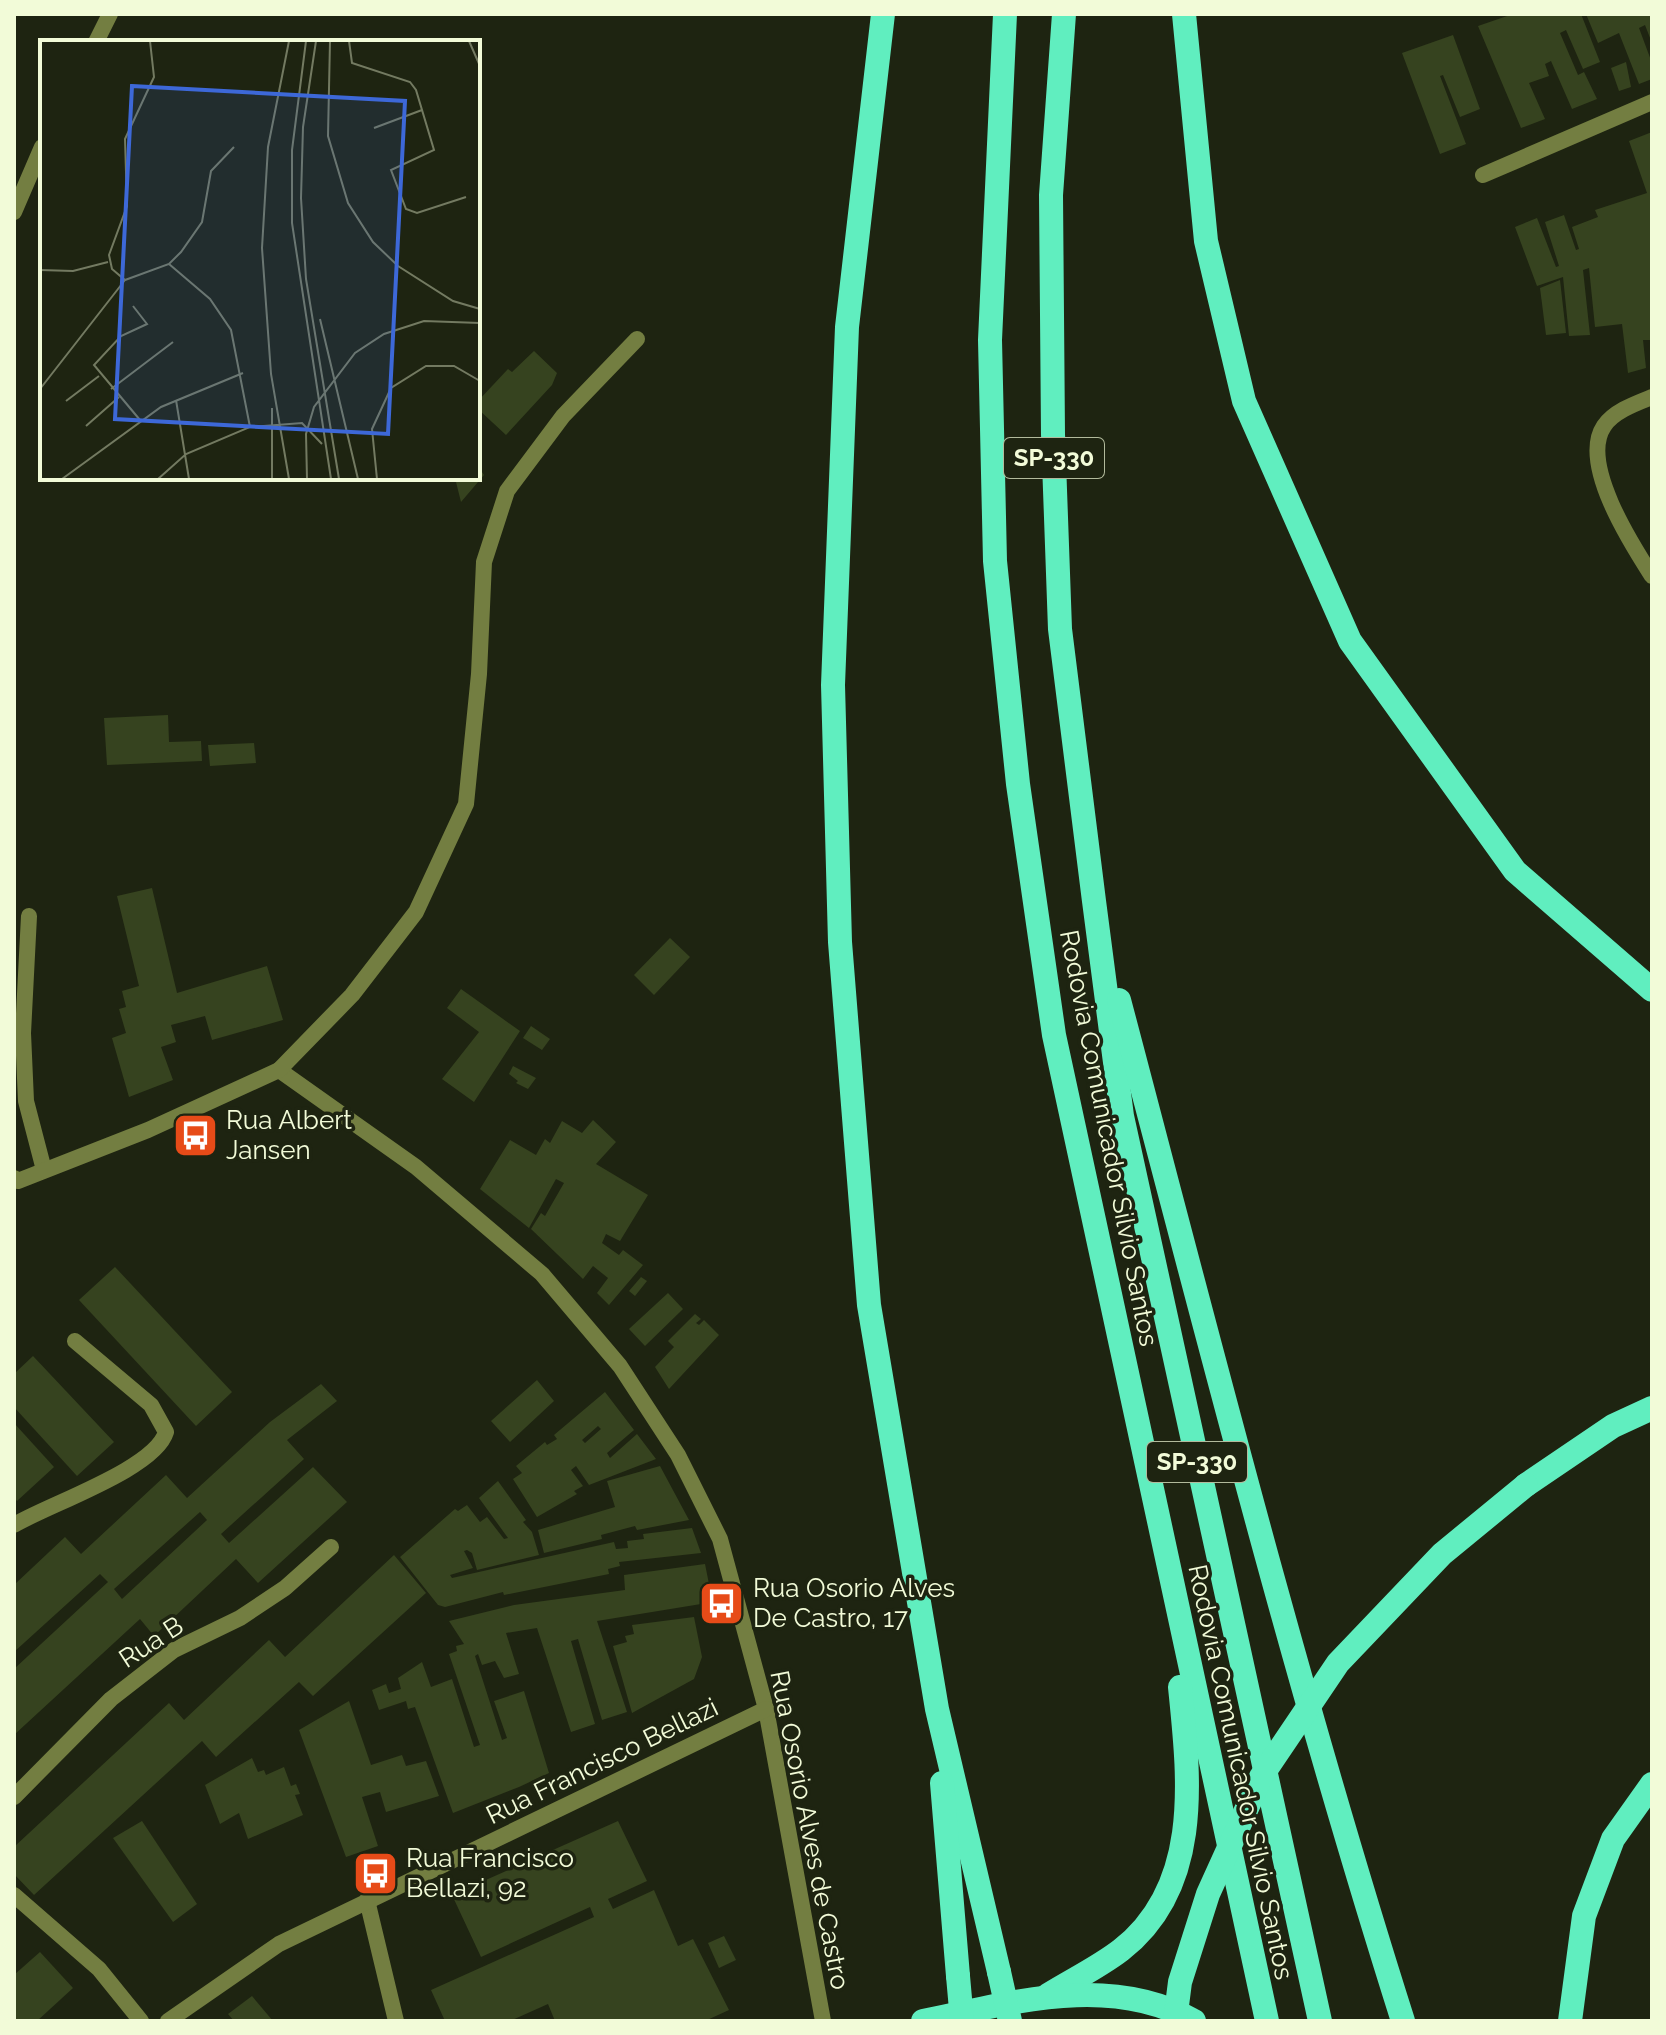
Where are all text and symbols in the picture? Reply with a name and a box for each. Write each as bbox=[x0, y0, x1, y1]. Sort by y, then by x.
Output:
inset map bbox=[40, 40, 480, 480]
road number: SP-330 bbox=[1004, 438, 1104, 478]
street label: Rodovia Comunicador Silvio Santos bbox=[1054, 927, 1164, 1349]
place label: Rua Albert Jansen bbox=[226, 1105, 352, 1165]
bus stop icon: Rua Albert Jansen bbox=[171, 1111, 219, 1159]
road number: SP-330 bbox=[1147, 1442, 1247, 1482]
street label: Rodovia Comunicador Silvio Santos bbox=[1182, 1562, 1300, 1982]
place label: Rua Osorio Alves De Castro, 17 bbox=[753, 1573, 955, 1633]
bus stop icon: Rua Osorio Alves De Castro, 17 bbox=[698, 1579, 746, 1627]
street label: Rua B bbox=[113, 1610, 189, 1674]
street label: Rua Osorio Alves de Castro bbox=[764, 1668, 856, 1992]
street label: Rua Francisco Bellazi bbox=[481, 1692, 723, 1830]
place label: Rua Francisco Bellazi, 92 bbox=[406, 1843, 574, 1903]
bus stop icon: Rua Francisco Bellazi, 92 bbox=[351, 1849, 399, 1897]

